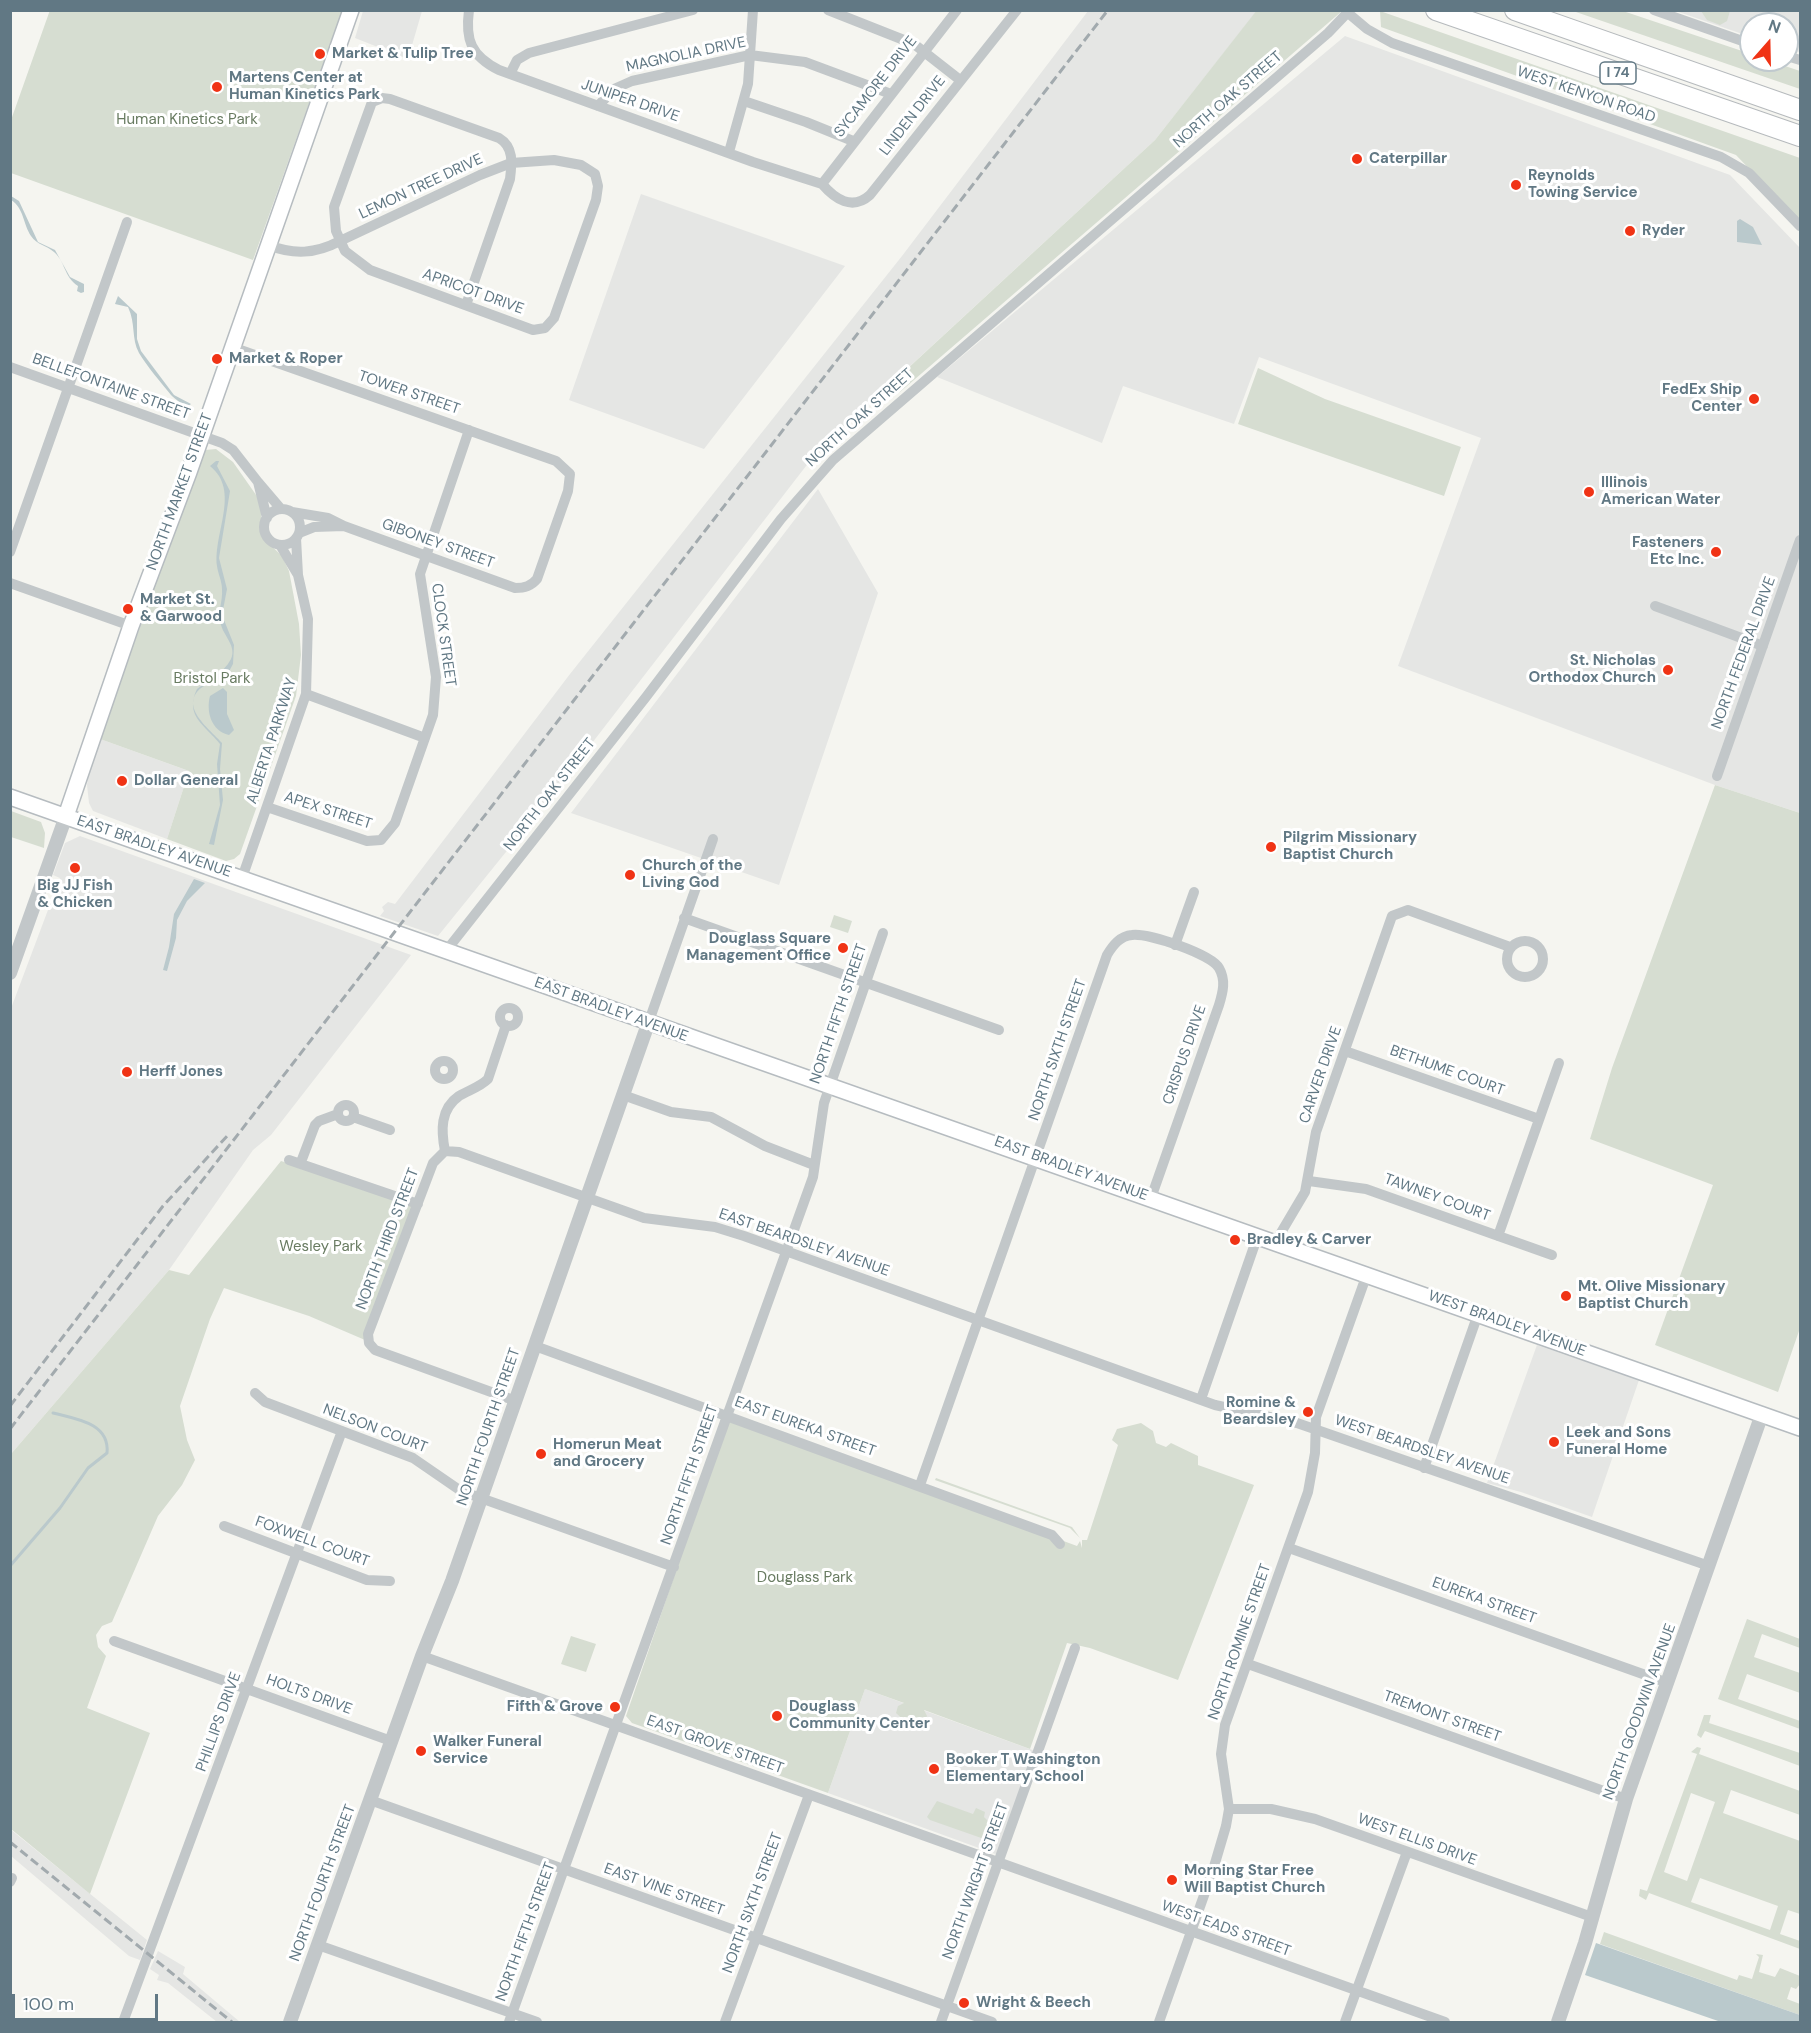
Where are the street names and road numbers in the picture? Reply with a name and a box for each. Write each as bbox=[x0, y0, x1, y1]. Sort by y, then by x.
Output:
street label: SYCAMORE DRIVE bbox=[831, 33, 921, 141]
street label: MAGNOLIA DRIVE bbox=[624, 34, 748, 76]
street label: NORTH OAK STREET bbox=[1170, 48, 1286, 152]
road number: I 74 bbox=[1600, 62, 1636, 84]
street label: WEST KENYON ROAD bbox=[1514, 63, 1658, 127]
street label: LINDEN DRIVE bbox=[876, 73, 950, 159]
street label: JUNIPER DRIVE bbox=[579, 76, 681, 126]
street label: LEMON TREE DRIVE bbox=[356, 150, 486, 224]
street label: APRICOT DRIVE bbox=[420, 265, 526, 319]
street label: BELLEFONTAINE STREET bbox=[30, 350, 192, 424]
street label: NORTH OAK STREET bbox=[803, 365, 917, 471]
street label: TOWER STREET bbox=[356, 367, 462, 419]
street label: NORTH MARKET STREET bbox=[143, 411, 217, 573]
street label: GIBONEY STREET bbox=[379, 515, 497, 573]
street label: NORTH FEDERAL DRIVE bbox=[1708, 574, 1780, 732]
street label: CLOCK STREET bbox=[427, 582, 459, 688]
street label: ALBERTA PARKWAY bbox=[243, 676, 301, 806]
street label: NORTH OAK STREET bbox=[500, 735, 600, 855]
street label: APEX STREET bbox=[282, 788, 374, 834]
street label: EAST BRADLEY AVENUE bbox=[74, 812, 234, 882]
street label: NORTH FIFTH STREET bbox=[807, 942, 871, 1086]
street label: EAST BRADLEY AVENUE bbox=[532, 974, 690, 1046]
street label: NORTH SIXTH STREET bbox=[1025, 977, 1091, 1123]
street label: CRISPUS DRIVE bbox=[1160, 1003, 1210, 1107]
street label: CARVER DRIVE bbox=[1296, 1024, 1346, 1126]
street label: BETHUME COURT bbox=[1387, 1042, 1507, 1100]
street label: EAST BRADLEY AVENUE bbox=[992, 1133, 1150, 1205]
street label: NORTH THIRD STREET bbox=[353, 1166, 423, 1312]
street label: TAWNEY COURT bbox=[1381, 1170, 1493, 1226]
street label: EAST BEARDSLEY AVENUE bbox=[716, 1205, 892, 1281]
street label: WEST BRADLEY AVENUE bbox=[1426, 1287, 1588, 1361]
street label: NORTH FOURTH STREET bbox=[454, 1346, 524, 1508]
street label: EAST EUREKA STREET bbox=[732, 1393, 878, 1461]
street label: NELSON COURT bbox=[320, 1401, 430, 1457]
street label: NORTH FIFTH STREET bbox=[658, 1403, 722, 1547]
street label: WEST BEARDSLEY AVENUE bbox=[1332, 1412, 1512, 1488]
street label: FOXWELL COURT bbox=[252, 1513, 372, 1571]
street label: NORTH ROMINE STREET bbox=[1205, 1561, 1275, 1723]
street label: EUREKA STREET bbox=[1429, 1574, 1539, 1628]
street label: NORTH GOODWIN AVENUE bbox=[1600, 1621, 1680, 1803]
street label: PHILLIPS DRIVE bbox=[193, 1670, 245, 1774]
street label: HOLTS DRIVE bbox=[264, 1671, 354, 1719]
street label: TREMONT STREET bbox=[1381, 1687, 1503, 1747]
street label: EAST GROVE STREET bbox=[644, 1712, 786, 1778]
street label: NORTH WRIGHT STREET bbox=[939, 1800, 1013, 1962]
street label: NORTH FOURTH STREET bbox=[286, 1802, 360, 1964]
street label: WEST ELLIS DRIVE bbox=[1355, 1810, 1479, 1870]
street label: NORTH SIXTH STREET bbox=[719, 1830, 787, 1976]
street label: NORTH FIFTH STREET bbox=[492, 1860, 560, 2004]
street label: EAST VINE STREET bbox=[601, 1860, 727, 1920]
street label: WEST EADS STREET bbox=[1159, 1897, 1293, 1961]

